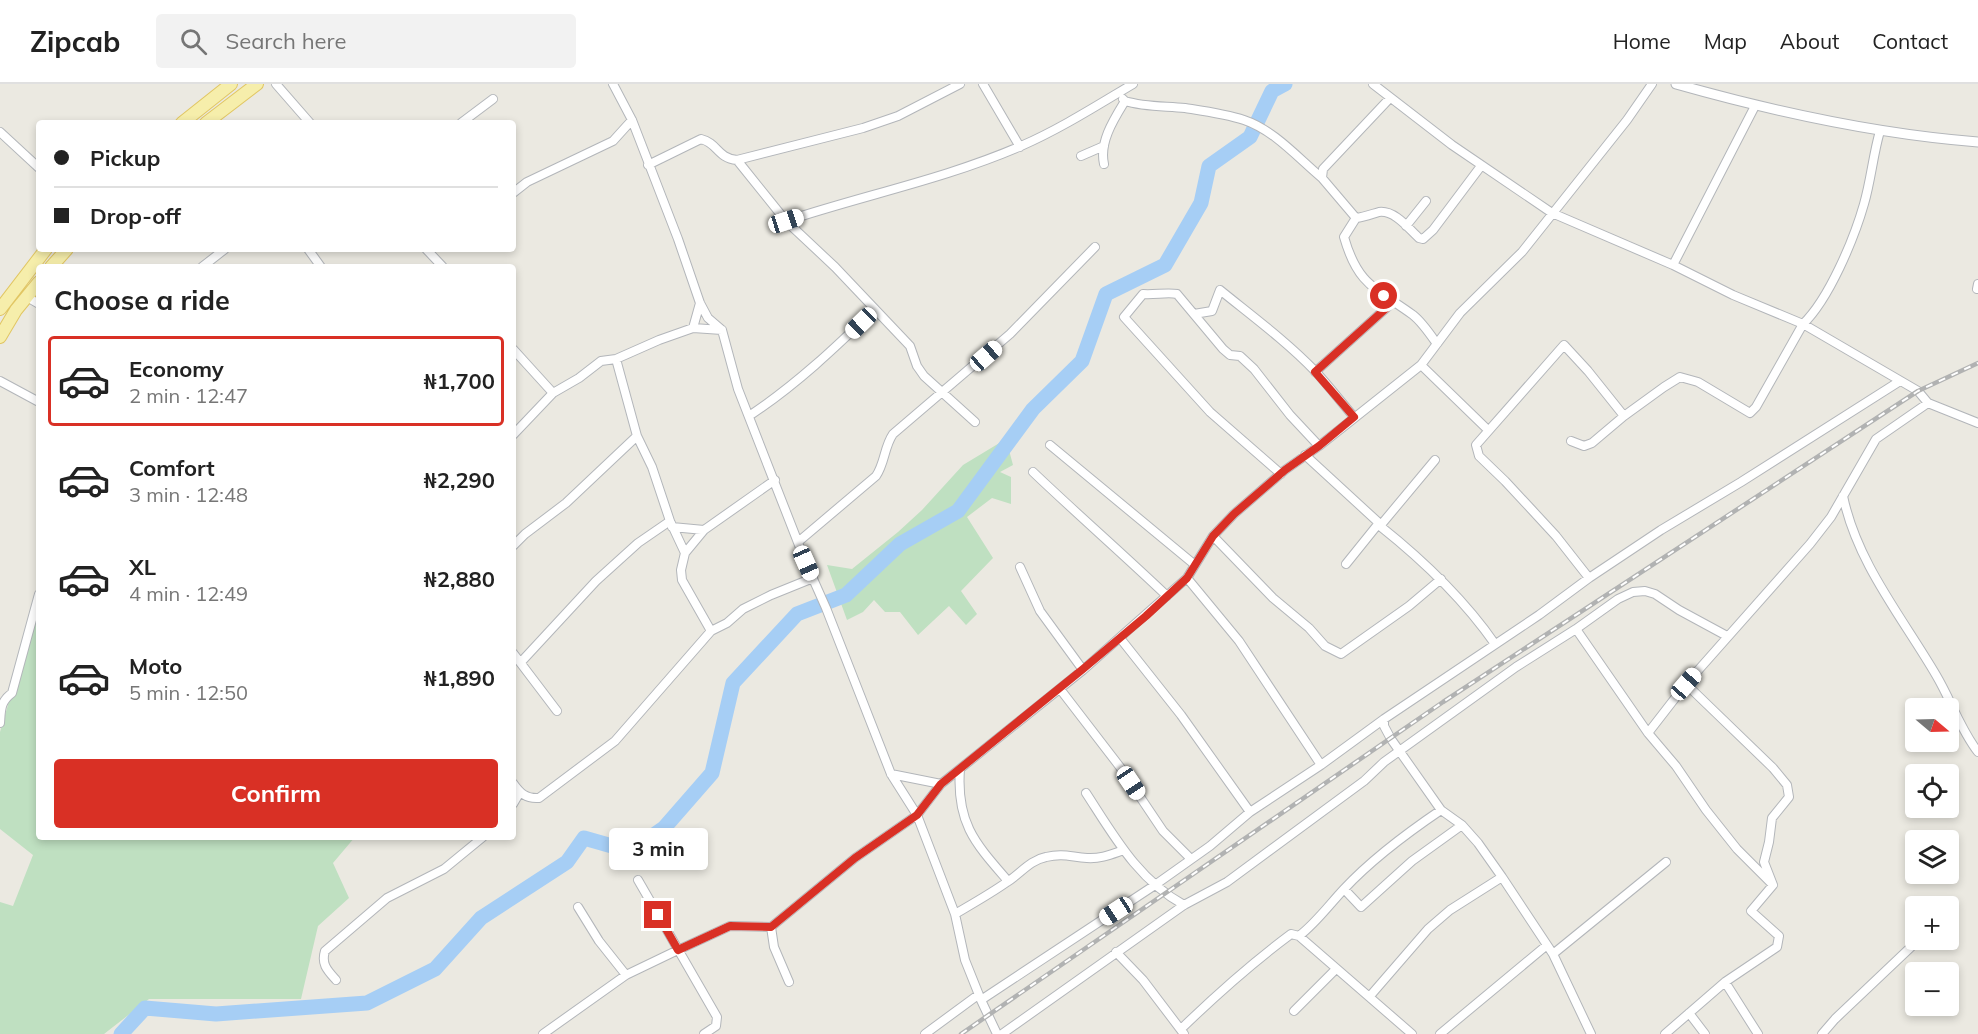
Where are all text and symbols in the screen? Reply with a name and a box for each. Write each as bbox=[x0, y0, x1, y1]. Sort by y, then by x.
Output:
search box bbox=[156, 14, 576, 68]
text: Zipcab bbox=[30, 24, 120, 59]
icon: search bbox=[177, 25, 210, 58]
text: Search here bbox=[225, 27, 346, 55]
text: Home bbox=[1613, 28, 1671, 54]
text: Map bbox=[1704, 28, 1747, 54]
text: About bbox=[1780, 28, 1839, 54]
text: Contact bbox=[1872, 28, 1948, 54]
text: Pickup bbox=[90, 144, 160, 172]
text: Drop-off bbox=[90, 202, 181, 230]
car bbox=[766, 207, 806, 235]
route start bbox=[1370, 282, 1397, 309]
text: Choose a ride bbox=[54, 283, 230, 317]
car bbox=[842, 304, 880, 342]
car bbox=[967, 337, 1005, 375]
icon: car bbox=[57, 354, 111, 408]
text: Economy bbox=[129, 355, 224, 383]
text: ₦1,700 bbox=[424, 367, 495, 395]
text: 2 min · 12:47 bbox=[129, 383, 248, 408]
icon: car bbox=[57, 453, 111, 507]
text: Comfort bbox=[129, 454, 215, 482]
text: ₦2,290 bbox=[424, 466, 495, 494]
text: 3 min · 12:48 bbox=[129, 482, 248, 507]
car bbox=[790, 543, 822, 583]
icon: car bbox=[57, 552, 111, 606]
text: XL bbox=[129, 553, 156, 581]
text: ₦2,880 bbox=[424, 565, 495, 593]
text: 4 min · 12:49 bbox=[129, 581, 248, 606]
icon: car bbox=[57, 651, 111, 705]
text: Moto bbox=[129, 652, 182, 680]
text: ₦1,890 bbox=[424, 664, 495, 692]
car bbox=[1667, 665, 1705, 703]
text: 5 min · 12:50 bbox=[129, 680, 248, 705]
north arrow bbox=[1905, 698, 1959, 752]
map controls bbox=[1905, 698, 1959, 1016]
button: Confirm bbox=[54, 759, 498, 828]
car bbox=[1113, 763, 1149, 803]
button: locate bbox=[1905, 764, 1959, 818]
callout: 3 min bbox=[608, 828, 708, 870]
button: layers bbox=[1905, 830, 1959, 884]
text: 3 min bbox=[632, 836, 685, 861]
car bbox=[1096, 894, 1136, 928]
button: + bbox=[1905, 896, 1959, 950]
route end bbox=[644, 901, 671, 928]
button: − bbox=[1905, 962, 1959, 1016]

